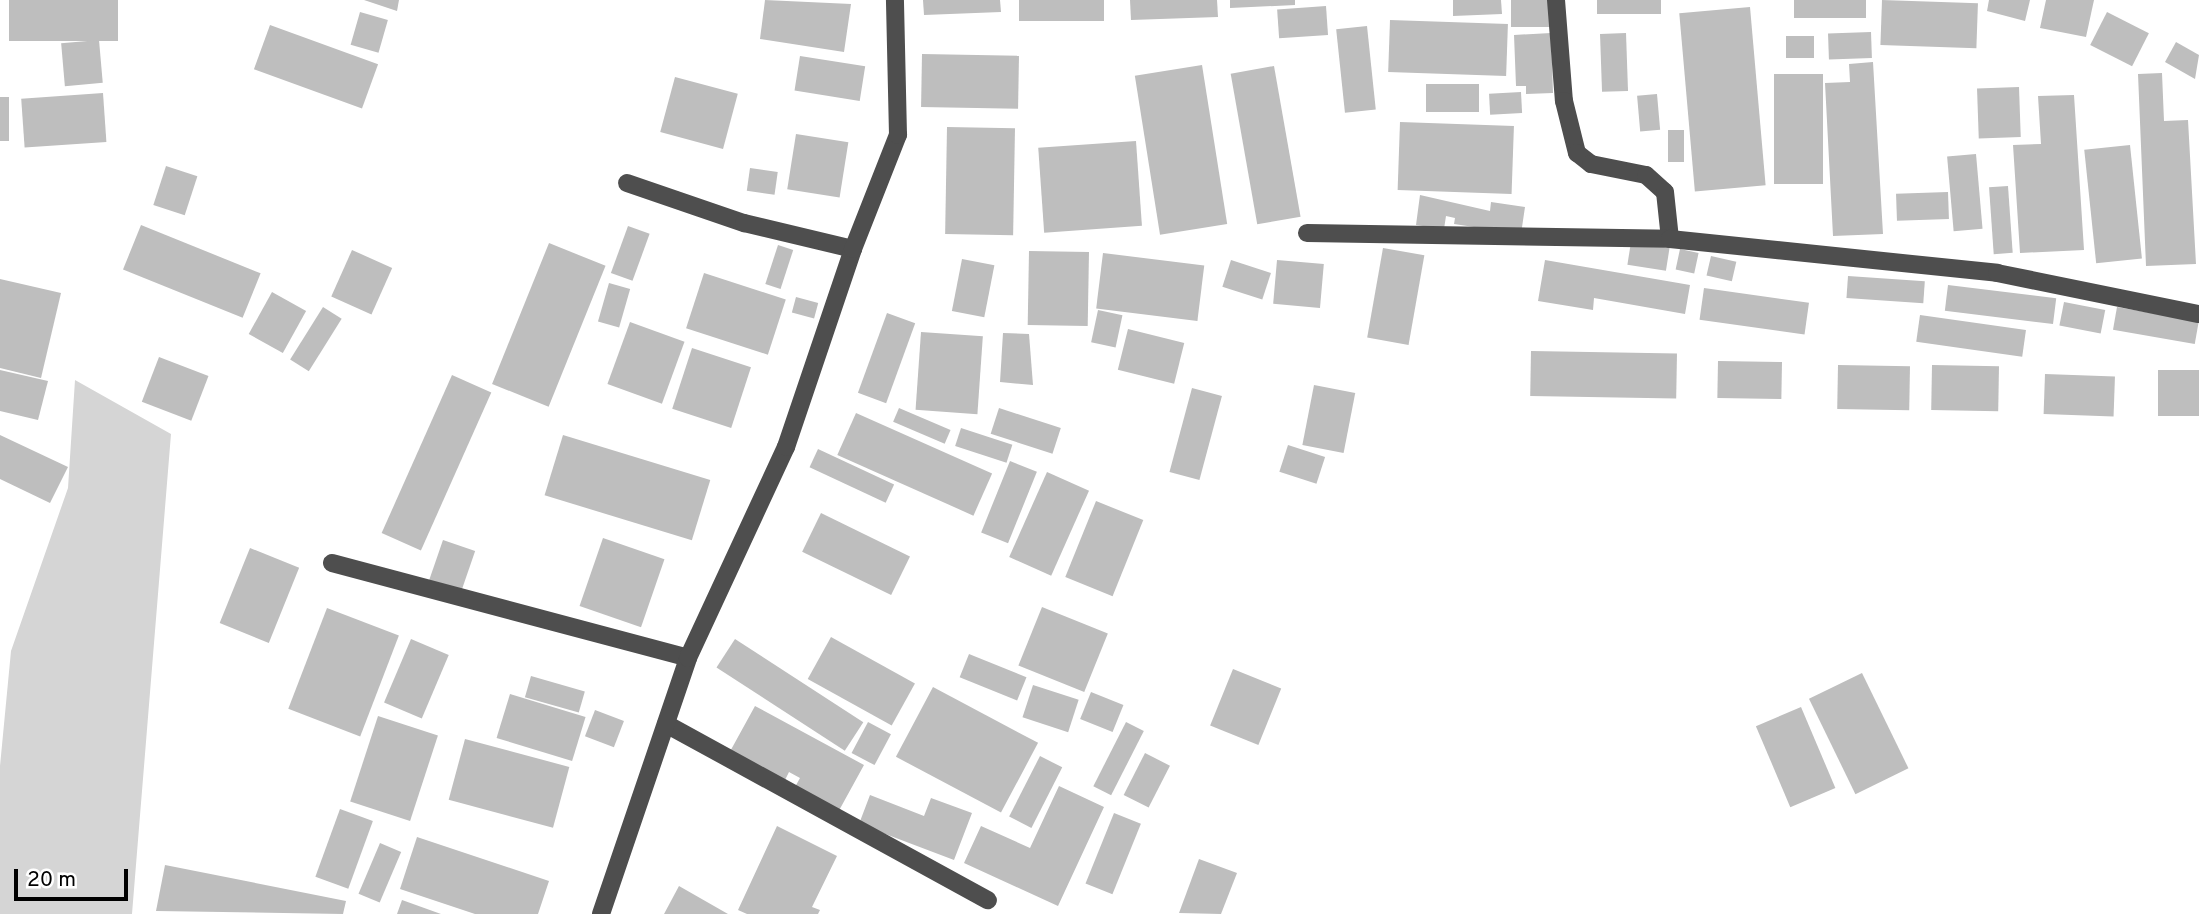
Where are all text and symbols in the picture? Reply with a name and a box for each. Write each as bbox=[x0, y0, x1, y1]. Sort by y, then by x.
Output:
scale bar bbox=[18, 855, 131, 899]
text: 20 m bbox=[27, 867, 76, 894]

